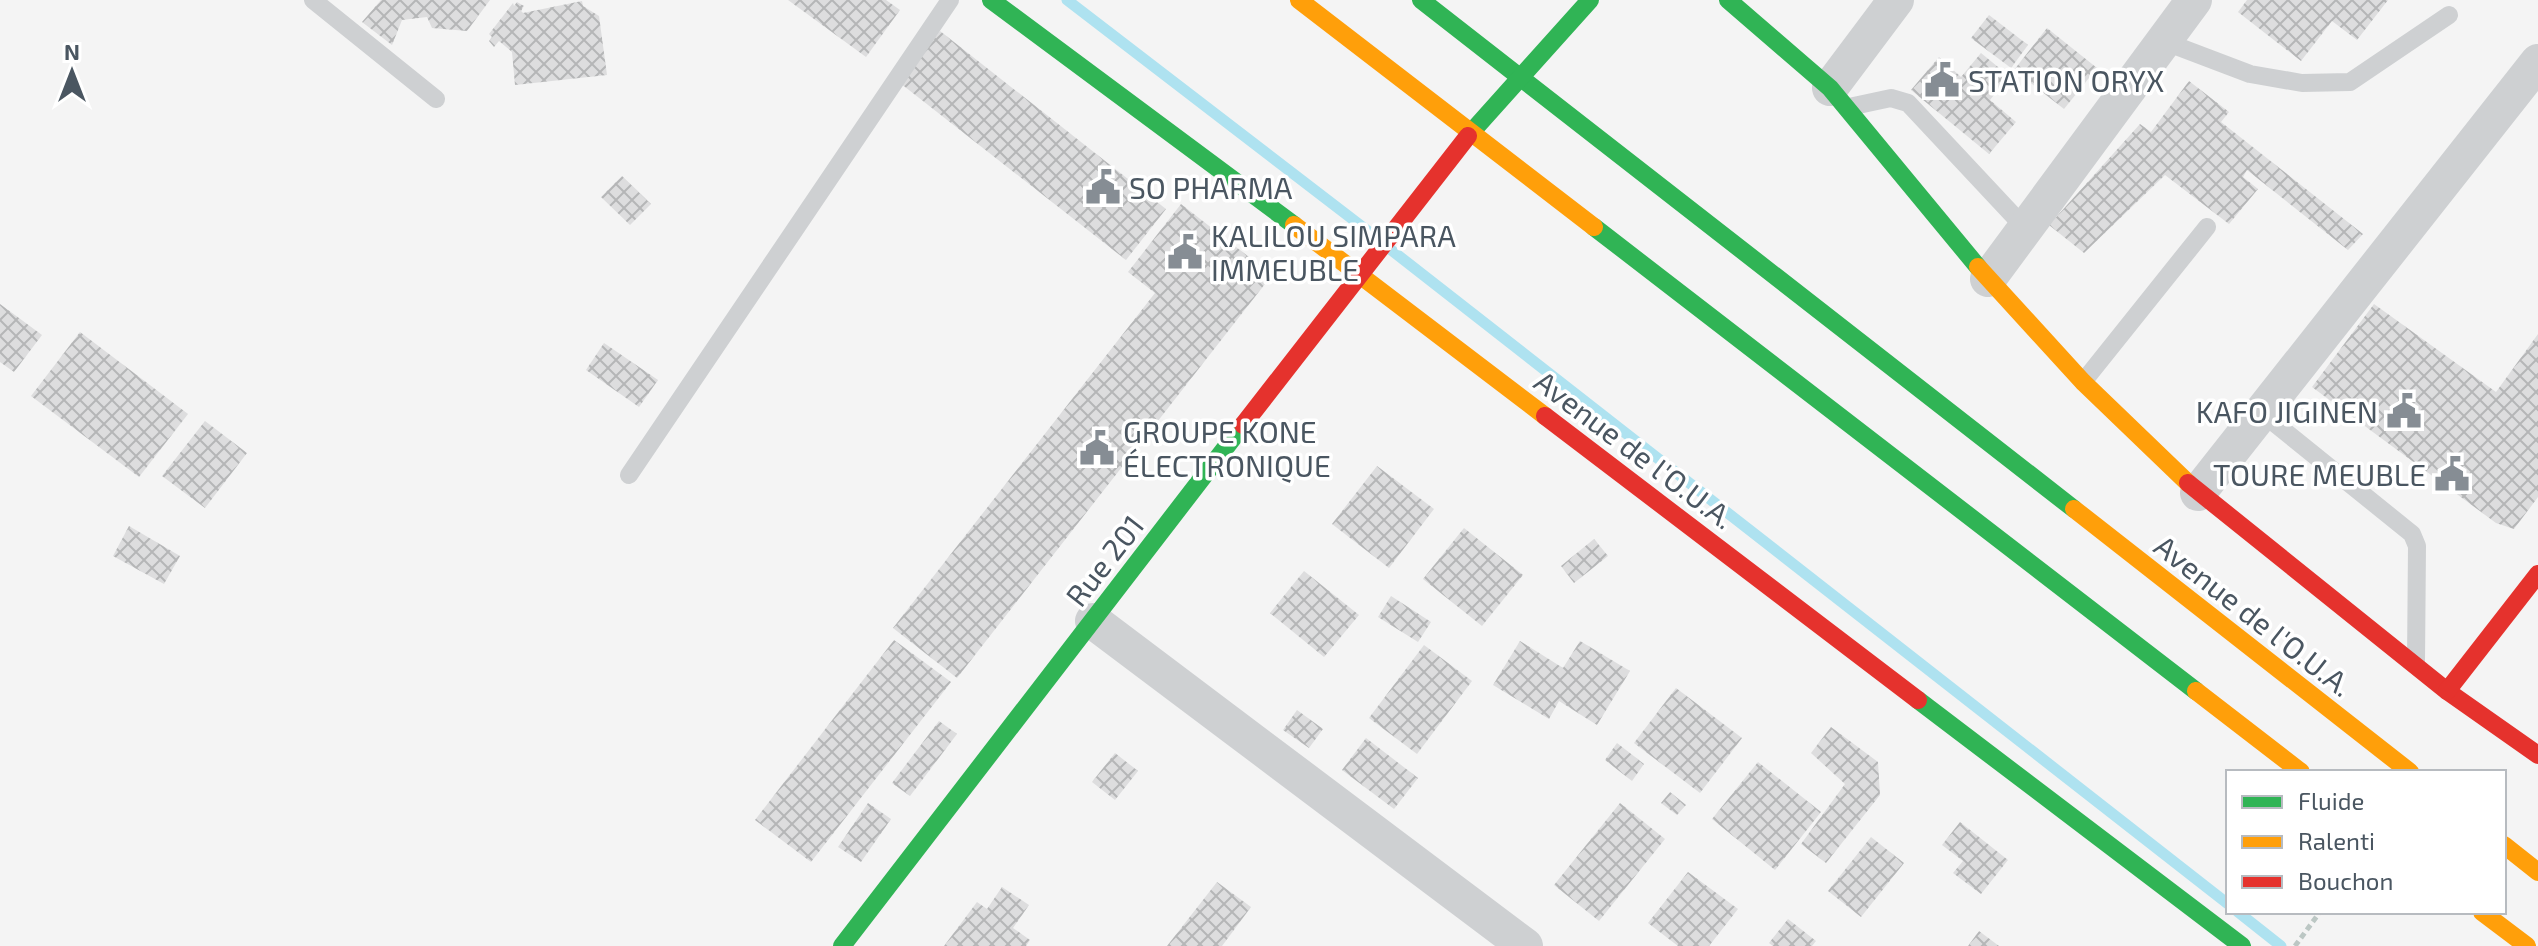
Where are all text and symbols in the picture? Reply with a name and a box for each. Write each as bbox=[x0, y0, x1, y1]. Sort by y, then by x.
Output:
north arrow bbox=[32, 32, 112, 112]
text: N bbox=[64, 38, 80, 64]
public building icon: STATION ORYX bbox=[1923, 61, 1961, 99]
place label: STATION ORYX bbox=[1968, 62, 2164, 98]
public building icon: SO PHARMA bbox=[1084, 168, 1122, 206]
place label: SO PHARMA bbox=[1129, 169, 1293, 205]
place label: KALILOU SIMPARA IMMEUBLE bbox=[1211, 217, 1456, 287]
public building icon: KALILOU SIMPARA IMMEUBLE bbox=[1166, 233, 1204, 271]
street label: Avenue de l'O.U.A. bbox=[1528, 362, 1742, 536]
public building icon: KAFO JIGINEN bbox=[2385, 392, 2423, 430]
place label: KAFO JIGINEN bbox=[2196, 393, 2378, 429]
place label: GROUPE KONE ÉLECTRONIQUE bbox=[1123, 413, 1331, 483]
public building icon: GROUPE KONE ÉLECTRONIQUE bbox=[1078, 429, 1116, 467]
public building icon: TOURE MEUBLE bbox=[2433, 455, 2471, 493]
place label: TOURE MEUBLE bbox=[2213, 456, 2426, 492]
street label: Rue 201 bbox=[1057, 507, 1151, 613]
street label: Avenue de l'O.U.A. bbox=[2148, 527, 2360, 703]
legend bbox=[2226, 770, 2506, 914]
text: Fluide bbox=[2298, 786, 2364, 815]
text: Ralenti bbox=[2298, 826, 2375, 855]
text: Bouchon bbox=[2298, 866, 2393, 895]

